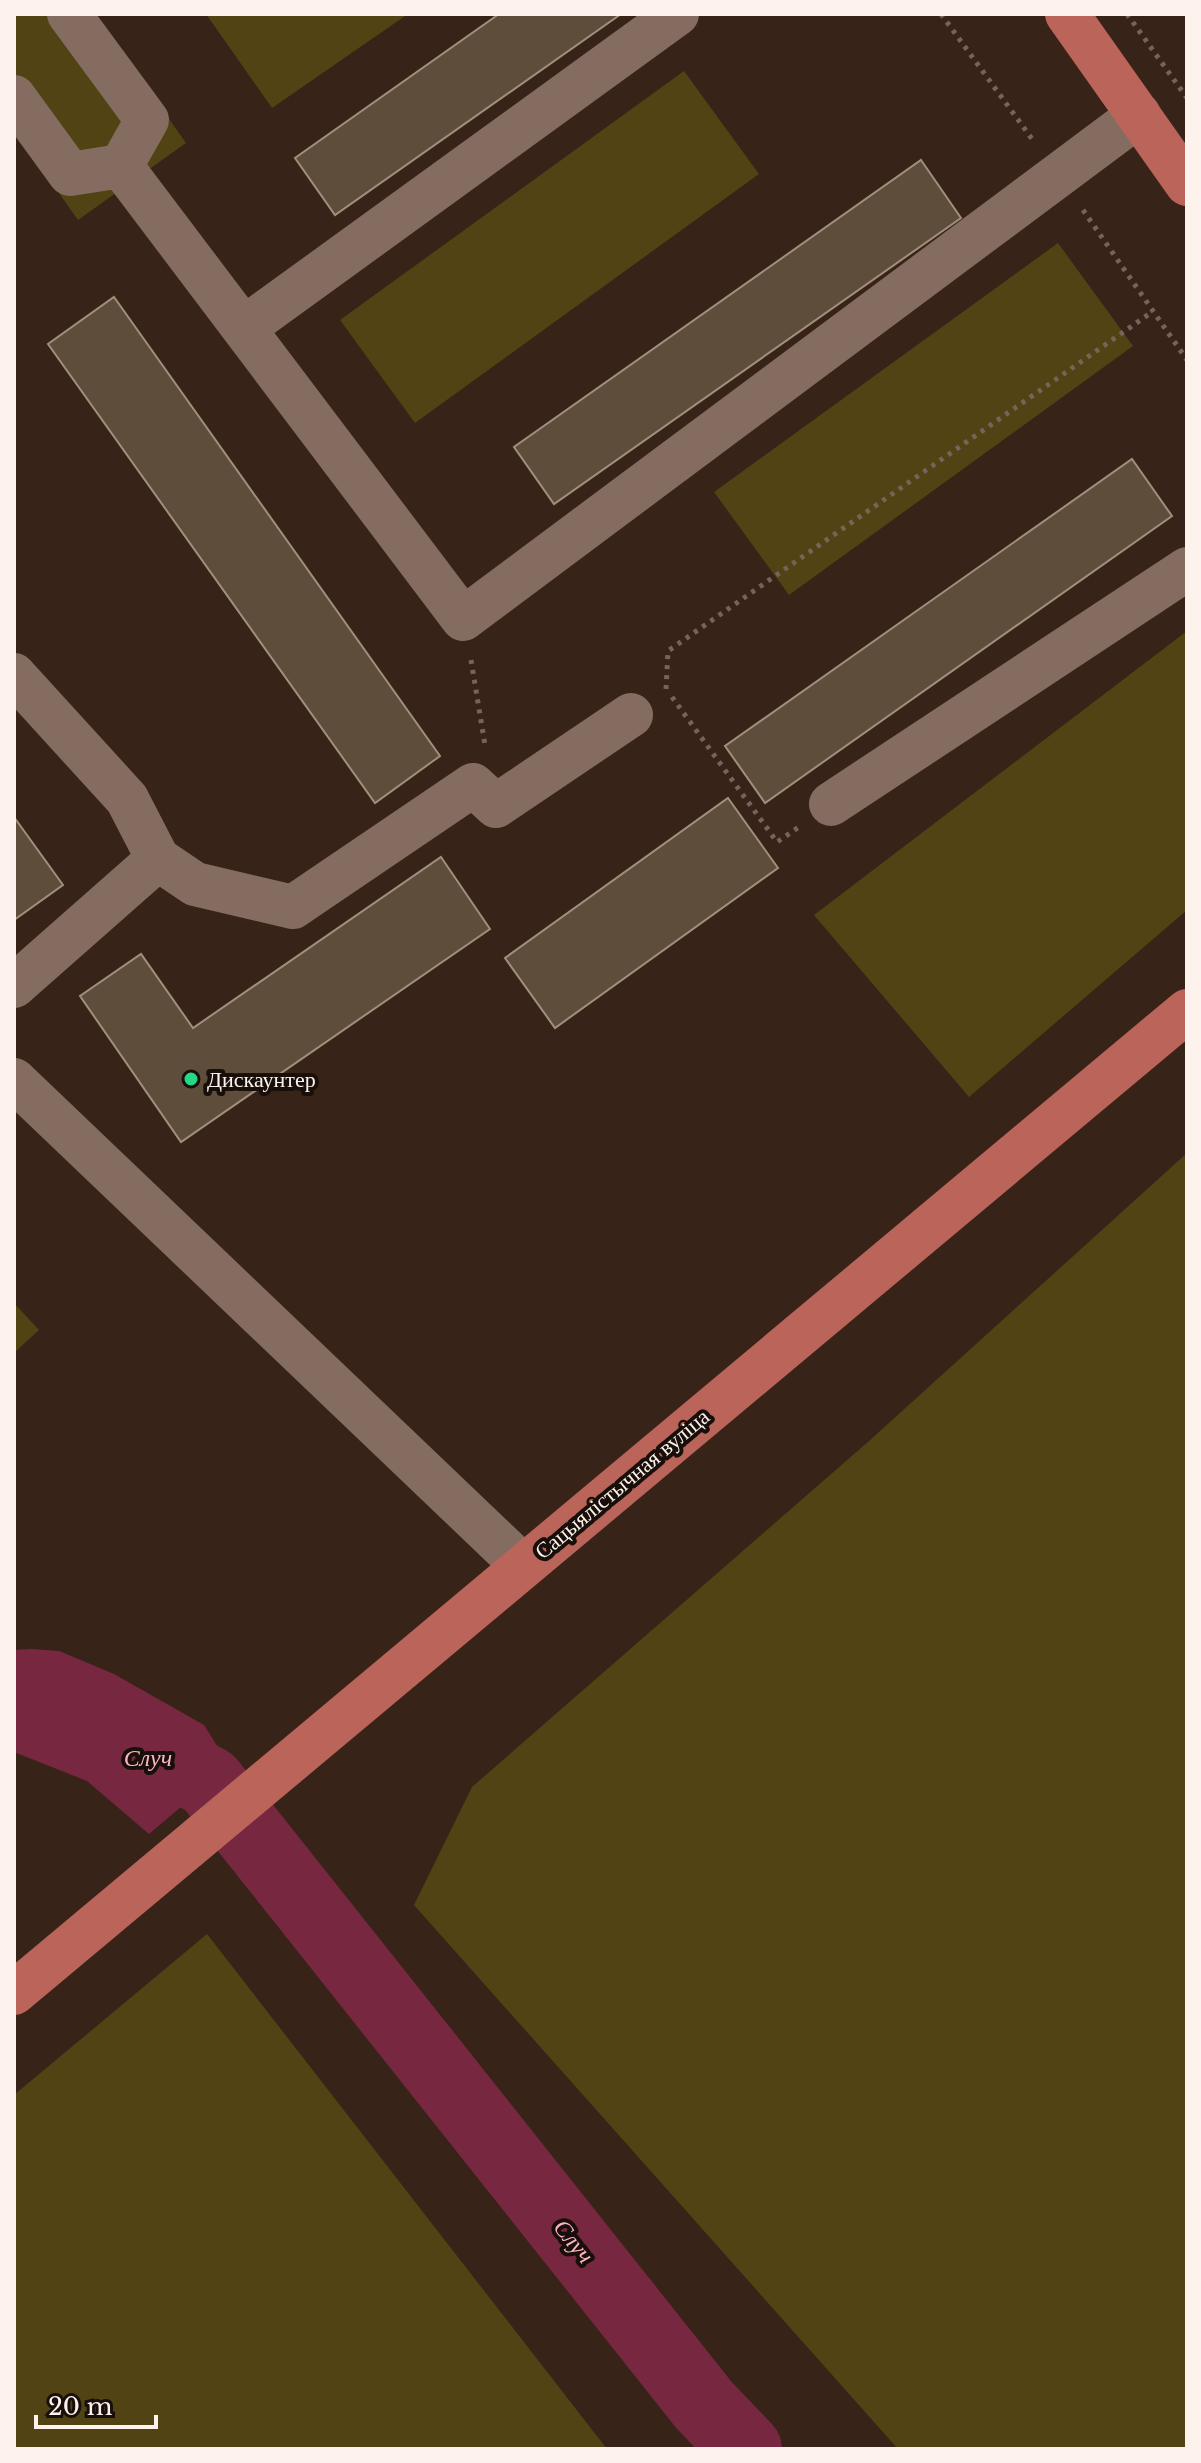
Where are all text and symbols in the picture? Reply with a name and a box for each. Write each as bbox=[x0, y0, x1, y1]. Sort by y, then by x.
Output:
place label: Дискаунтер bbox=[207, 1066, 316, 1093]
marker: Дискаунтер bbox=[182, 1070, 200, 1088]
street label: Сацыялістычная вуліца bbox=[529, 1403, 715, 1565]
water label: Случ bbox=[124, 1743, 172, 1772]
water label: Случ bbox=[548, 2213, 600, 2269]
scale bar bbox=[36, 2379, 156, 2429]
text: 20 m bbox=[48, 2392, 113, 2421]

